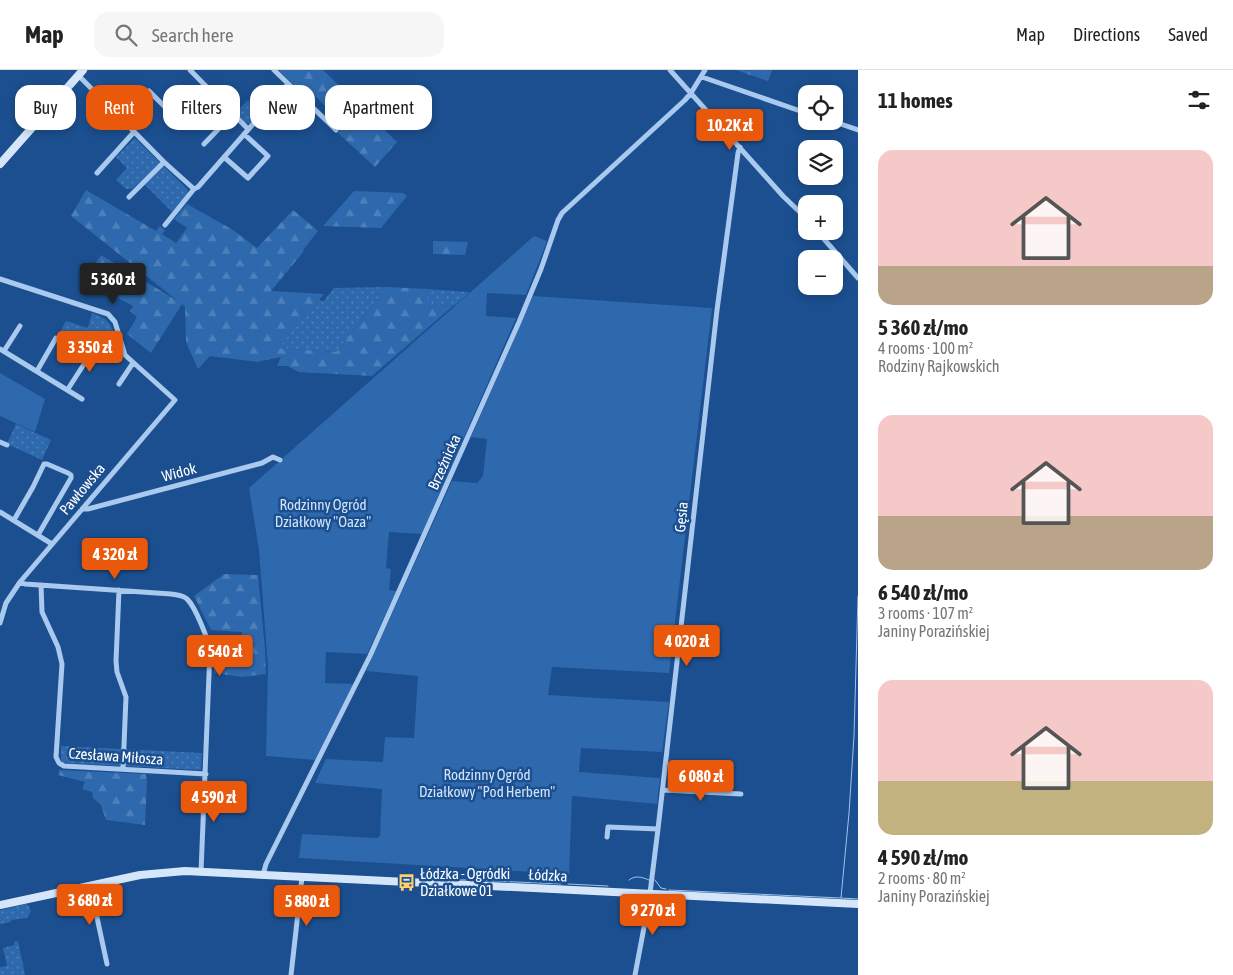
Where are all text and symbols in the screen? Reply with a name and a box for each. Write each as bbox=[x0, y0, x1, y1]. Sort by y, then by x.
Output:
search box bbox=[94, 12, 444, 57]
text: Map bbox=[25, 21, 64, 48]
icon: search bbox=[112, 21, 140, 49]
text: Search here bbox=[152, 24, 234, 46]
text: Map bbox=[1016, 24, 1045, 45]
text: Directions bbox=[1073, 24, 1140, 45]
text: Saved bbox=[1168, 24, 1208, 45]
chip: Buy bbox=[15, 85, 76, 130]
chip: Rent bbox=[86, 85, 153, 130]
chip: Filters bbox=[163, 85, 240, 130]
chip: New bbox=[250, 85, 315, 130]
chip: Apartment bbox=[325, 85, 432, 130]
map controls bbox=[798, 85, 843, 295]
button: locate bbox=[798, 85, 843, 130]
icon: filters bbox=[1185, 86, 1213, 114]
text: 11 homes bbox=[878, 88, 953, 112]
pin: 10.2K zł bbox=[678, 108, 782, 151]
text: 10.2K zł bbox=[707, 116, 753, 134]
button: layers bbox=[798, 140, 843, 185]
icon: home bbox=[1001, 183, 1091, 273]
button: + bbox=[798, 195, 843, 240]
button: − bbox=[798, 250, 843, 295]
pin: 5 360 zł bbox=[61, 262, 165, 305]
text: 5 360 zł bbox=[91, 270, 135, 288]
text: 5 360 zł/mo bbox=[878, 315, 968, 339]
pin: 3 350 zł bbox=[38, 330, 142, 373]
text: 3 350 zł bbox=[68, 338, 112, 356]
text: 4 rooms · 100 m² bbox=[878, 339, 973, 357]
text: Rodziny Rajkowskich bbox=[878, 357, 999, 375]
street label: Brzeźnicka bbox=[424, 432, 464, 492]
icon: home bbox=[1001, 448, 1091, 538]
street label: Widok bbox=[160, 459, 199, 485]
street label: Pawłowska bbox=[56, 460, 108, 518]
park label: Rodzinny Ogród Działkowy "Oaza" bbox=[275, 496, 371, 530]
street label: Gęsia bbox=[671, 501, 691, 533]
pin: 4 320 zł bbox=[63, 538, 167, 580]
text: 4 320 zł bbox=[93, 545, 137, 563]
text: 6 540 zł/mo bbox=[878, 580, 968, 604]
text: 3 rooms · 107 m² bbox=[878, 604, 973, 622]
text: Janiny Porazińskiej bbox=[878, 622, 990, 640]
pin: 4 020 zł bbox=[635, 624, 739, 667]
text: 4 020 zł bbox=[665, 632, 709, 650]
pin: 6 540 zł bbox=[168, 634, 272, 677]
text: 6 540 zł bbox=[198, 642, 242, 660]
icon: home bbox=[1001, 713, 1091, 803]
street label: Czesława Miłosza bbox=[68, 744, 164, 768]
pin: 6 080 zł bbox=[649, 760, 753, 802]
park label: Rodzinny Ogród Działkowy "Pod Herbem" bbox=[419, 766, 555, 800]
text: 6 080 zł bbox=[679, 767, 723, 785]
pin: 4 590 zł bbox=[162, 780, 266, 823]
text: 4 590 zł bbox=[192, 788, 236, 806]
text: 4 590 zł/mo bbox=[878, 845, 968, 869]
place label: Łódzka - Ogródki Działkowe 01 bbox=[420, 865, 510, 899]
street label: Łódzka bbox=[528, 865, 568, 885]
text: 2 rooms · 80 m² bbox=[878, 869, 966, 887]
bus stop icon: Łódzka - Ogródki Działkowe 01 bbox=[396, 872, 416, 892]
pin: 3 680 zł bbox=[38, 884, 142, 926]
pin: 5 880 zł bbox=[255, 884, 359, 927]
text: Janiny Porazińskiej bbox=[878, 887, 990, 905]
text: 3 680 zł bbox=[68, 891, 112, 909]
text: 5 880 zł bbox=[285, 892, 329, 910]
pin: 9 270 zł bbox=[601, 894, 705, 936]
text: 9 270 zł bbox=[631, 901, 675, 919]

